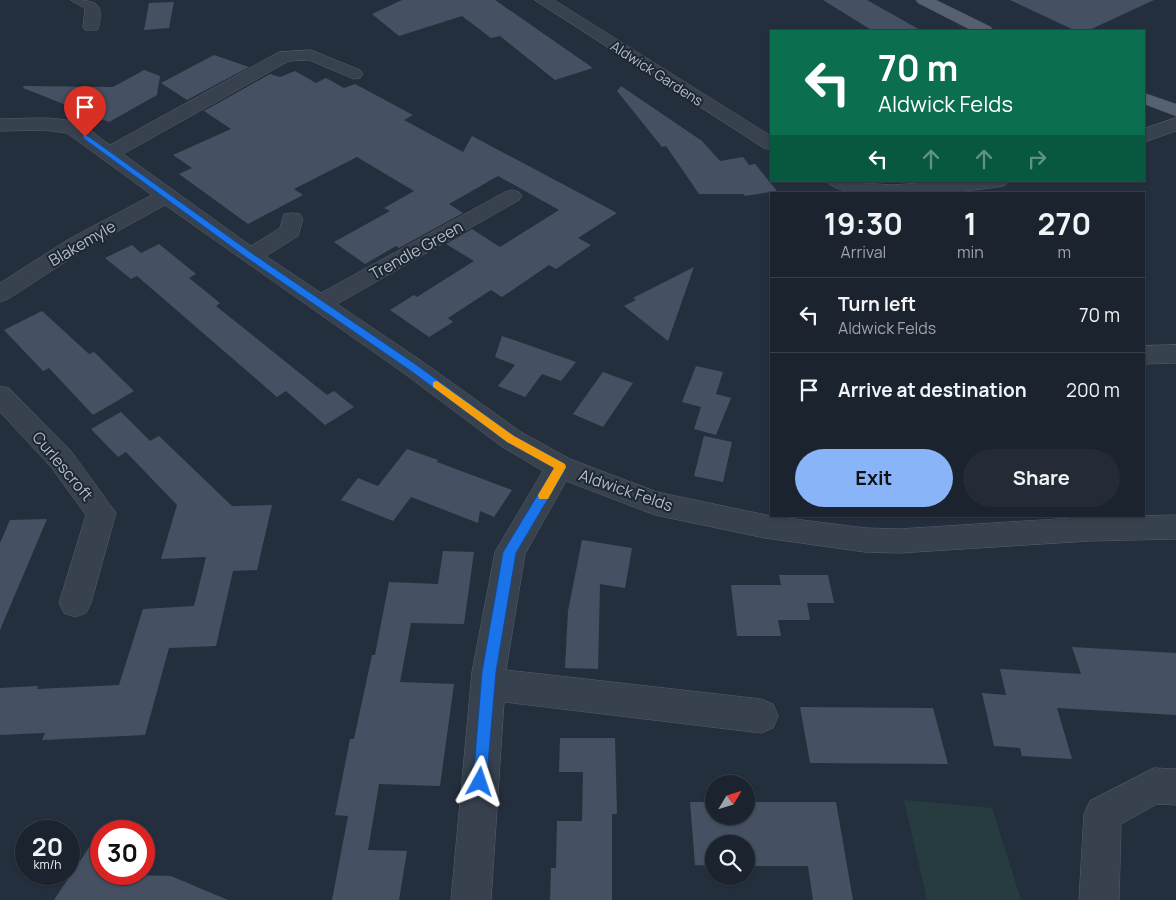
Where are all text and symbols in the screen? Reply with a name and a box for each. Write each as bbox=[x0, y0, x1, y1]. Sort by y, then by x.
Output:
street label: Aldwick Gardens bbox=[607, 36, 707, 110]
text: 70 m bbox=[878, 44, 958, 92]
icon: left bbox=[795, 50, 860, 115]
pin bbox=[64, 86, 106, 137]
text: Aldwick Felds bbox=[878, 89, 1013, 119]
icon: arrive bbox=[71, 93, 99, 121]
icon: left bbox=[864, 145, 892, 173]
icon: ahead bbox=[917, 145, 945, 173]
icon: ahead bbox=[970, 145, 998, 173]
icon: right bbox=[1023, 145, 1051, 173]
text: 19:30 bbox=[824, 203, 903, 244]
text: 1 bbox=[964, 203, 977, 244]
text: 270 bbox=[1038, 203, 1091, 244]
street label: Blakemyle bbox=[44, 215, 120, 271]
street label: Trendle Green bbox=[365, 215, 467, 285]
text: Arrival bbox=[841, 241, 886, 263]
text: min bbox=[957, 241, 984, 263]
text: m bbox=[1058, 241, 1071, 263]
text: Turn left bbox=[838, 291, 916, 317]
icon: left bbox=[795, 301, 823, 329]
text: 70 m bbox=[1079, 302, 1120, 328]
text: Aldwick Felds bbox=[838, 317, 936, 339]
icon: arrive bbox=[795, 376, 823, 404]
text: Arrive at destination bbox=[838, 377, 1027, 403]
text: 200 m bbox=[1066, 377, 1120, 403]
street label: Curlescroft bbox=[28, 427, 98, 505]
button: Exit bbox=[795, 449, 953, 507]
button: Share bbox=[963, 449, 1120, 507]
street label: Aldwick Felds bbox=[576, 464, 676, 516]
position arrow bbox=[453, 755, 505, 807]
north arrow bbox=[705, 775, 755, 825]
map controls bbox=[705, 775, 755, 885]
speed limit sign: 30 bbox=[90, 820, 155, 885]
text: 20 bbox=[32, 829, 63, 864]
button: search bbox=[705, 835, 755, 885]
text: km/h bbox=[34, 856, 61, 873]

